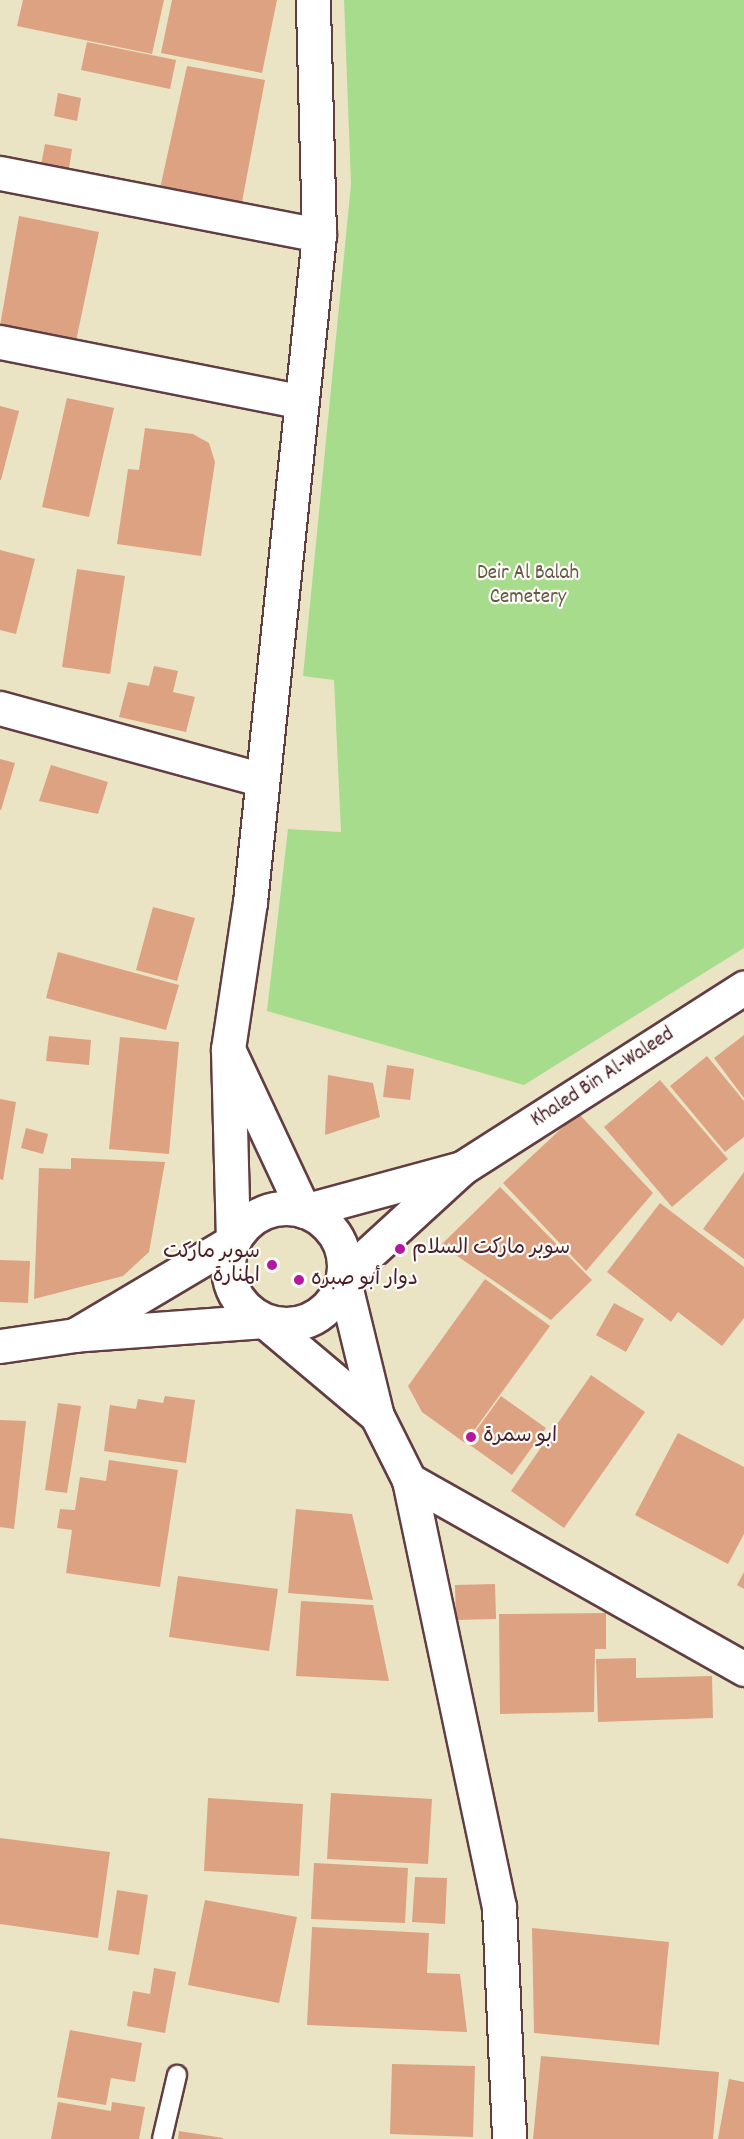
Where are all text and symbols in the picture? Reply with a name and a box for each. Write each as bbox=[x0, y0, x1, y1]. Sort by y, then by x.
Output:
park label: Deir Al Balah Cemetery bbox=[477, 561, 579, 611]
street label: Khaled Bin Al-Waleed bbox=[527, 1022, 679, 1134]
place label: سوبر ماركت السلام bbox=[412, 1236, 570, 1262]
place label: سوبر ماركت المنارة bbox=[163, 1240, 260, 1290]
marker: سوبر ماركت السلام bbox=[393, 1242, 407, 1256]
marker: سوبر ماركت المنارة bbox=[265, 1258, 279, 1272]
place label: دوار أبو صبره bbox=[311, 1267, 418, 1293]
marker: دوار أبو صبره bbox=[292, 1273, 306, 1287]
place label: ابو سمرة bbox=[483, 1424, 557, 1450]
marker: ابو سمرة bbox=[464, 1430, 478, 1444]

